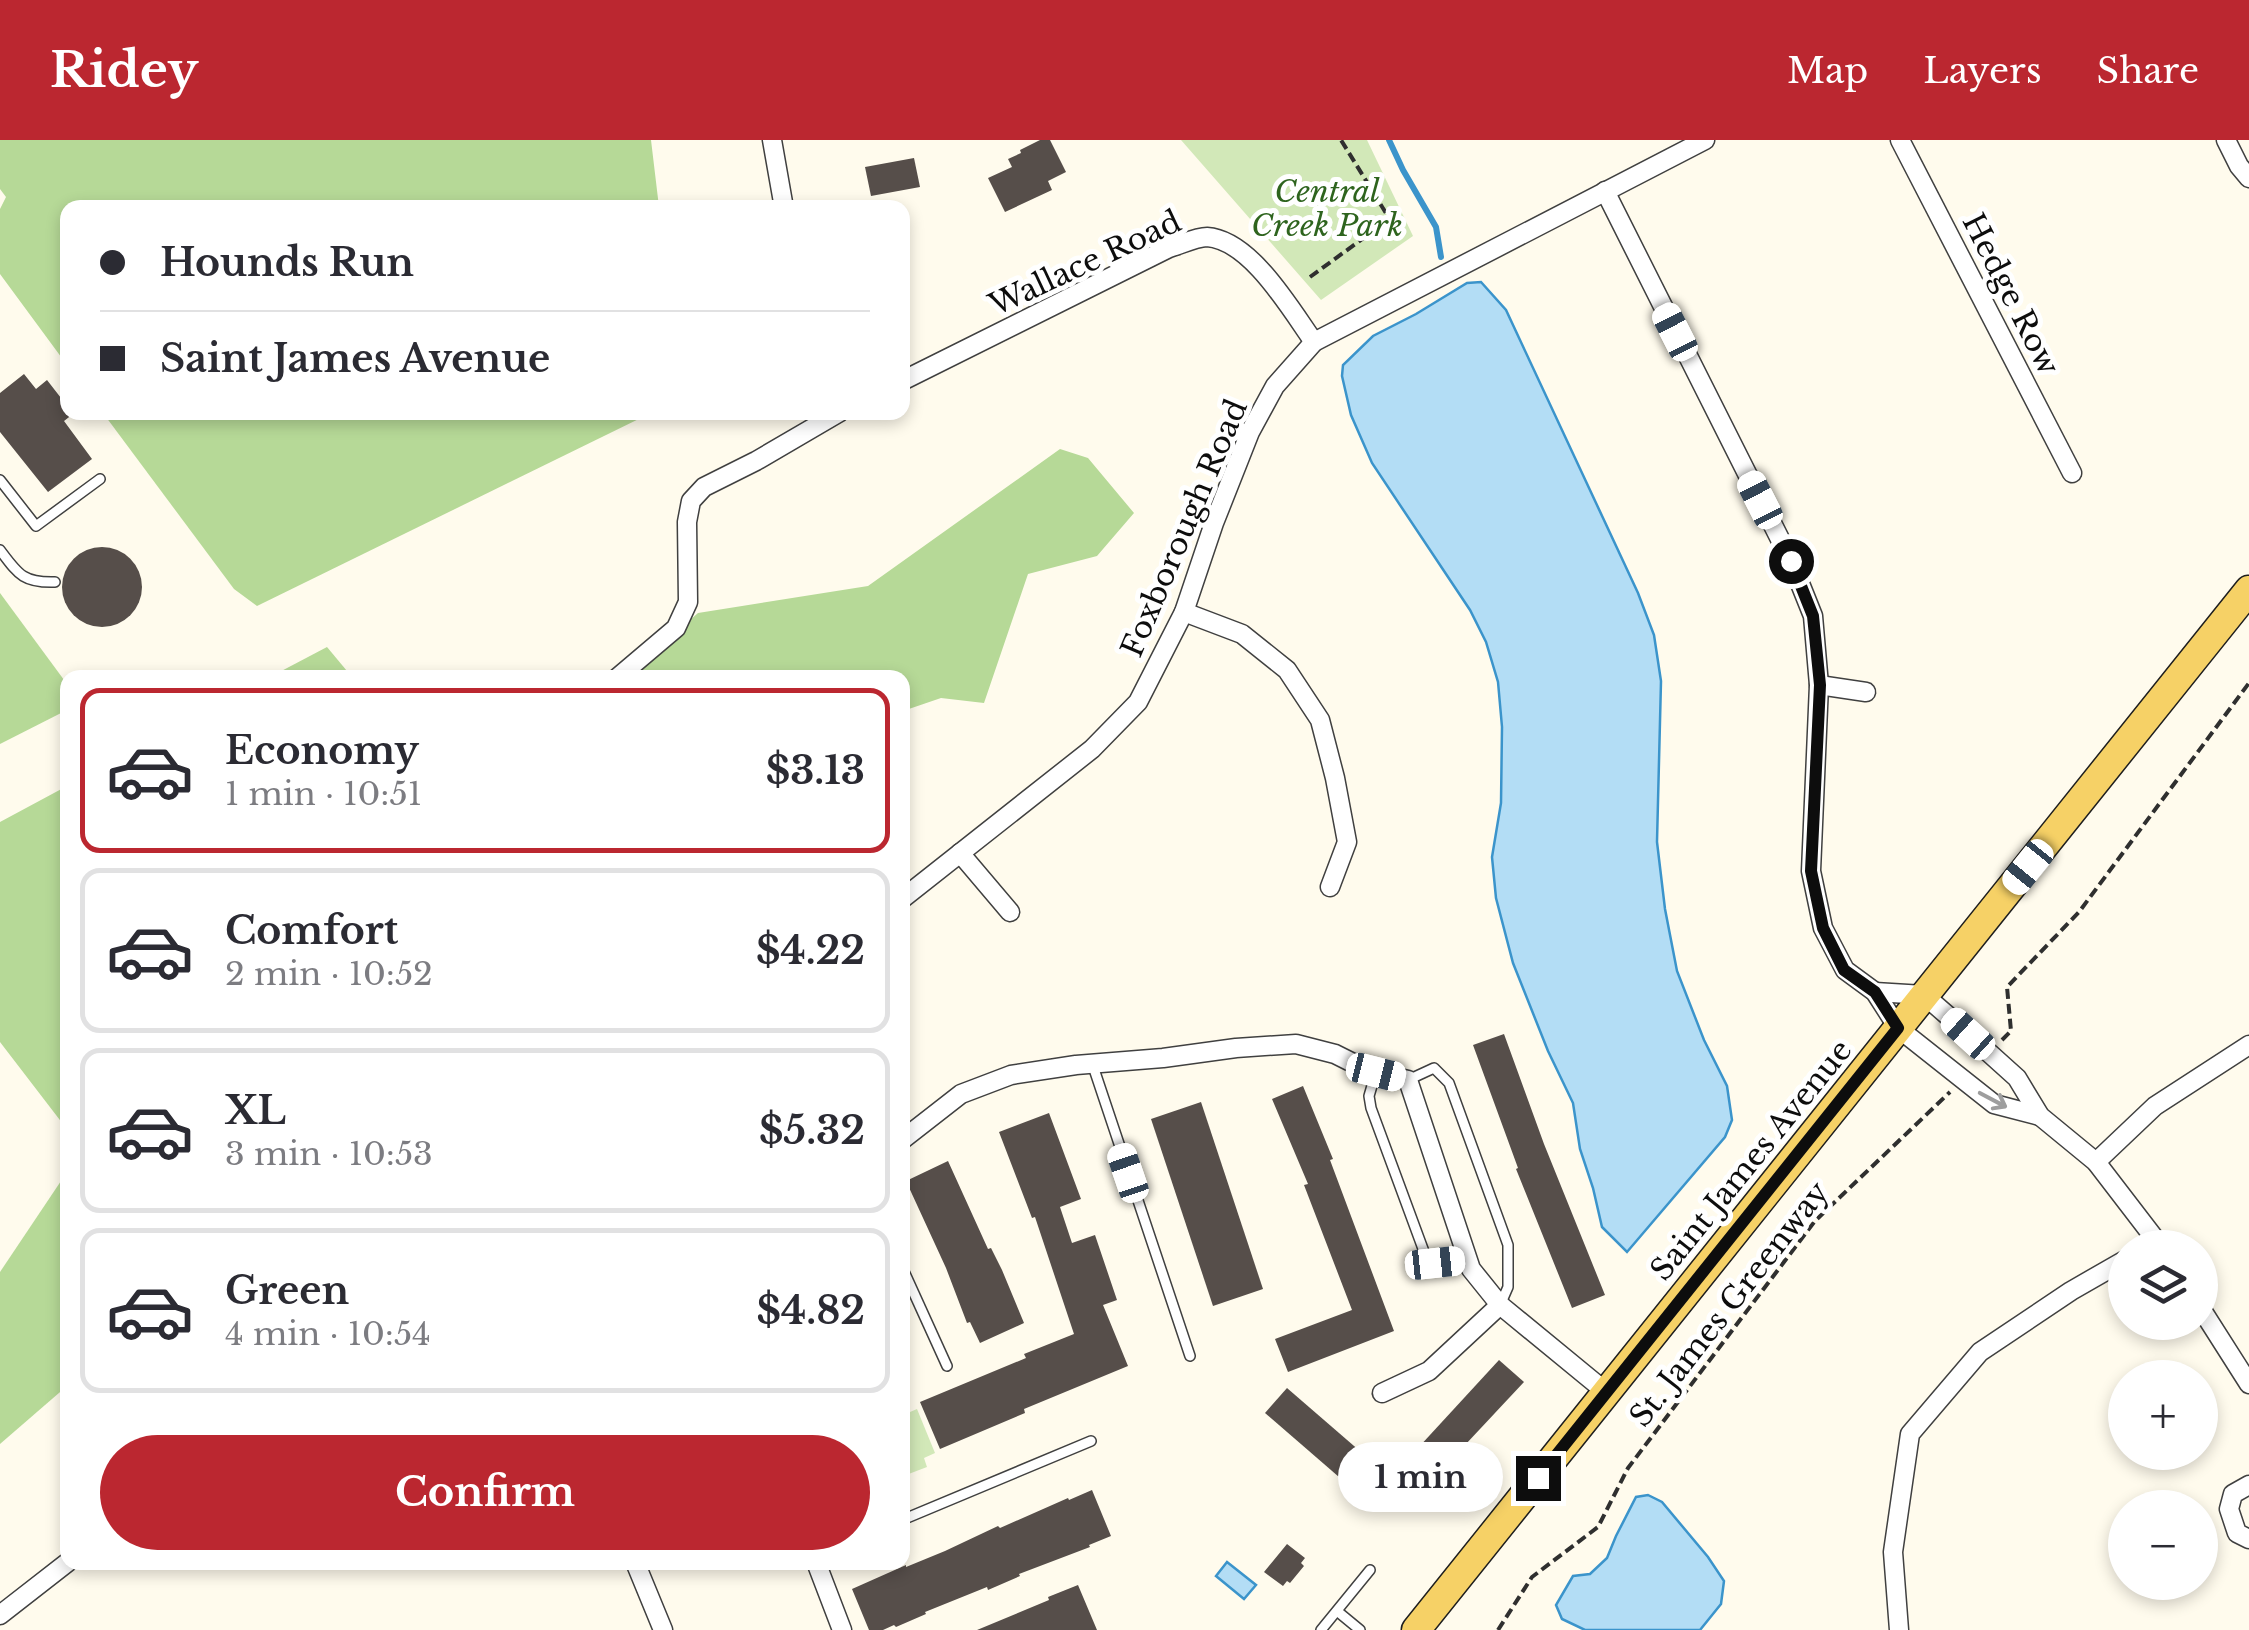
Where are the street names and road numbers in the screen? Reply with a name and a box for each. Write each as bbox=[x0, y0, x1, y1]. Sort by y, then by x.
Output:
street label: Wallace Road bbox=[982, 202, 1187, 324]
street label: Hedge Row bbox=[1955, 207, 2068, 381]
street label: Foxborough Road bbox=[1113, 394, 1255, 662]
street label: Saint James Avenue bbox=[1643, 1032, 1859, 1288]
street label: St. James Greenway bbox=[1622, 1174, 1836, 1434]

